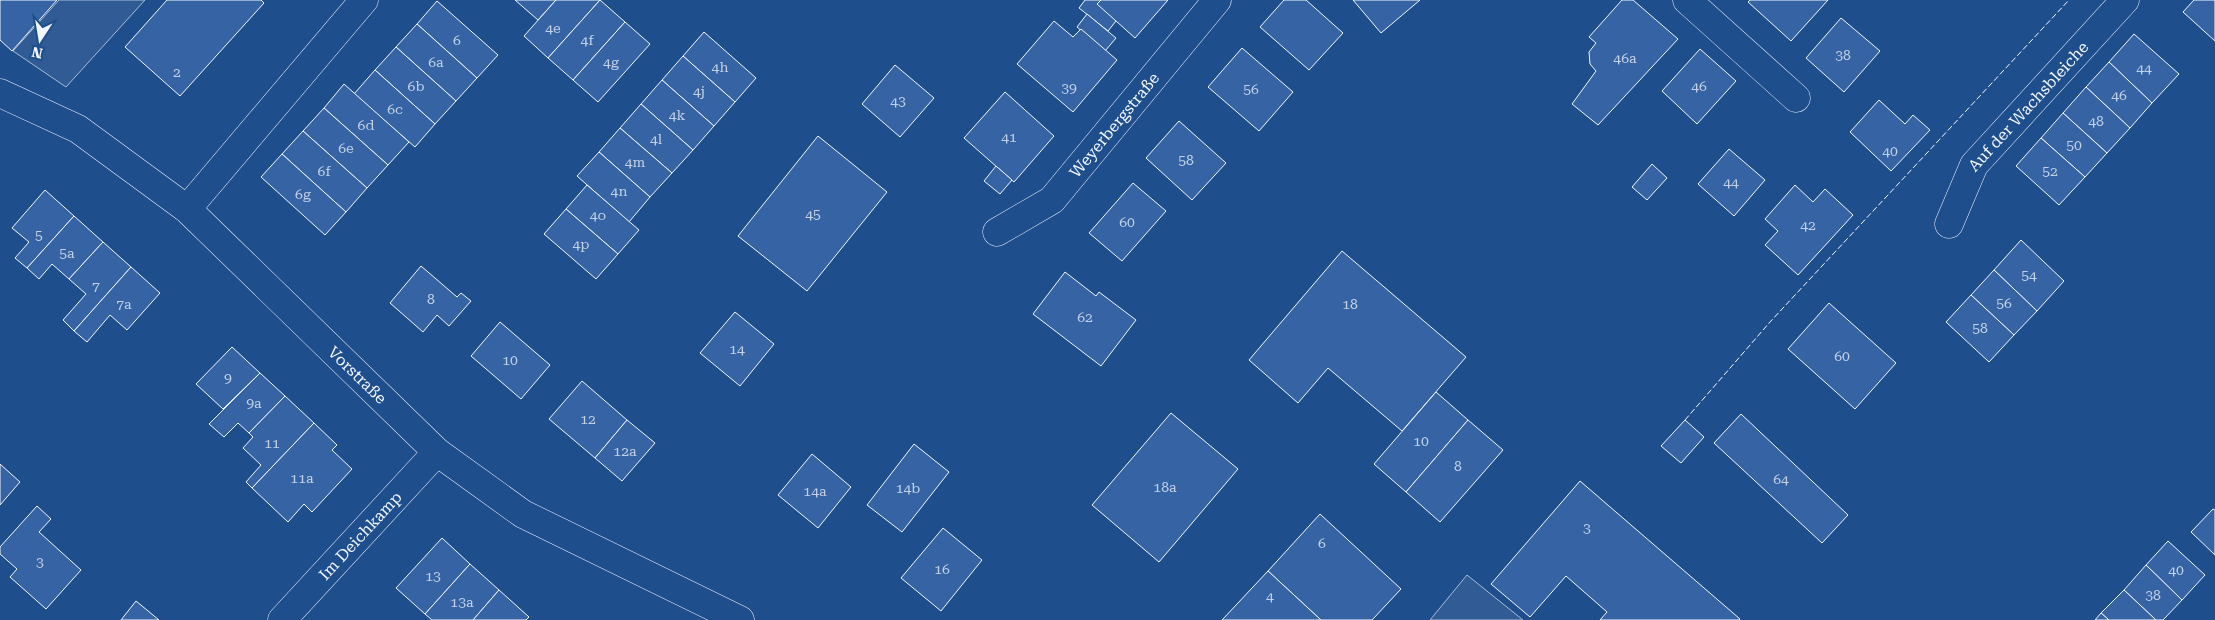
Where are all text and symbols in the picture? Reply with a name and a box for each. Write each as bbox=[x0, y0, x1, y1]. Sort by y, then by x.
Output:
north arrow bbox=[15, 15, 65, 65]
house number: 4e bbox=[545, 20, 561, 36]
house number: 6 bbox=[453, 32, 461, 48]
house number: 4f bbox=[580, 32, 594, 48]
street label: Auf der Wachsbleiche bbox=[1964, 37, 2092, 175]
text: N bbox=[30, 44, 44, 62]
house number: 38 bbox=[1835, 47, 1851, 63]
house number: 46a bbox=[1613, 50, 1637, 66]
house number: 6a bbox=[428, 54, 444, 70]
house number: 4g bbox=[603, 54, 619, 70]
house number: 4h bbox=[712, 59, 728, 75]
house number: 44 bbox=[2136, 60, 2152, 76]
house number: 2 bbox=[173, 64, 181, 80]
street label: Weyerbergstraße bbox=[1065, 68, 1163, 181]
house number: 6b bbox=[408, 78, 424, 94]
house number: 46 bbox=[1691, 78, 1707, 94]
house number: 39 bbox=[1061, 80, 1077, 96]
house number: 56 bbox=[1243, 81, 1259, 97]
house number: 4j bbox=[693, 83, 705, 99]
house number: 46 bbox=[2111, 87, 2127, 103]
house number: 43 bbox=[890, 93, 906, 109]
house number: 6c bbox=[387, 101, 403, 117]
house number: 4k bbox=[669, 107, 685, 123]
house number: 48 bbox=[2088, 113, 2104, 129]
house number: 6d bbox=[358, 117, 374, 133]
house number: 41 bbox=[1001, 129, 1017, 145]
house number: 4l bbox=[650, 131, 663, 147]
house number: 50 bbox=[2066, 137, 2082, 153]
house number: 6e bbox=[338, 140, 354, 156]
house number: 40 bbox=[1882, 143, 1898, 159]
house number: 58 bbox=[1178, 152, 1194, 168]
house number: 4m bbox=[625, 154, 646, 170]
house number: 6f bbox=[317, 163, 331, 179]
house number: 52 bbox=[2042, 163, 2058, 179]
house number: 44 bbox=[1723, 174, 1739, 190]
house number: 4n bbox=[611, 183, 627, 199]
house number: 6g bbox=[295, 186, 311, 202]
house number: 45 bbox=[805, 206, 821, 222]
house number: 4o bbox=[590, 207, 606, 223]
house number: 60 bbox=[1119, 214, 1135, 230]
house number: 42 bbox=[1800, 217, 1816, 233]
house number: 5 bbox=[35, 227, 43, 243]
house number: 4p bbox=[573, 236, 590, 252]
house number: 5a bbox=[59, 245, 75, 261]
house number: 54 bbox=[2021, 267, 2037, 283]
house number: 7 bbox=[92, 278, 100, 294]
house number: 8 bbox=[427, 291, 435, 307]
house number: 56 bbox=[1996, 295, 2012, 311]
house number: 7a bbox=[116, 296, 132, 312]
house number: 18 bbox=[1342, 296, 1358, 312]
house number: 62 bbox=[1077, 309, 1093, 325]
house number: 58 bbox=[1972, 320, 1988, 336]
house number: 14 bbox=[729, 341, 745, 357]
street label: Vorstraße bbox=[324, 342, 391, 408]
house number: 60 bbox=[1834, 348, 1850, 364]
house number: 10 bbox=[502, 352, 518, 368]
house number: 9 bbox=[224, 370, 232, 386]
house number: 9a bbox=[246, 395, 262, 411]
house number: 12 bbox=[580, 411, 596, 427]
house number: 10 bbox=[1413, 433, 1429, 449]
house number: 11 bbox=[264, 435, 280, 451]
house number: 12a bbox=[613, 443, 637, 459]
house number: 8 bbox=[1454, 458, 1462, 474]
house number: 11a bbox=[290, 470, 314, 486]
house number: 64 bbox=[1773, 471, 1789, 487]
house number: 18a bbox=[1153, 479, 1177, 495]
house number: 14b bbox=[896, 480, 920, 496]
house number: 14a bbox=[803, 483, 827, 499]
street label: Im Deichkamp bbox=[315, 487, 405, 584]
house number: 3 bbox=[1583, 520, 1591, 536]
house number: 6 bbox=[1318, 535, 1326, 551]
house number: 3 bbox=[36, 554, 44, 570]
house number: 16 bbox=[934, 561, 950, 577]
house number: 40 bbox=[2168, 562, 2184, 578]
house number: 13 bbox=[425, 568, 441, 584]
house number: 38 bbox=[2145, 587, 2161, 603]
house number: 4 bbox=[1266, 588, 1274, 604]
house number: 13a bbox=[450, 594, 474, 610]

